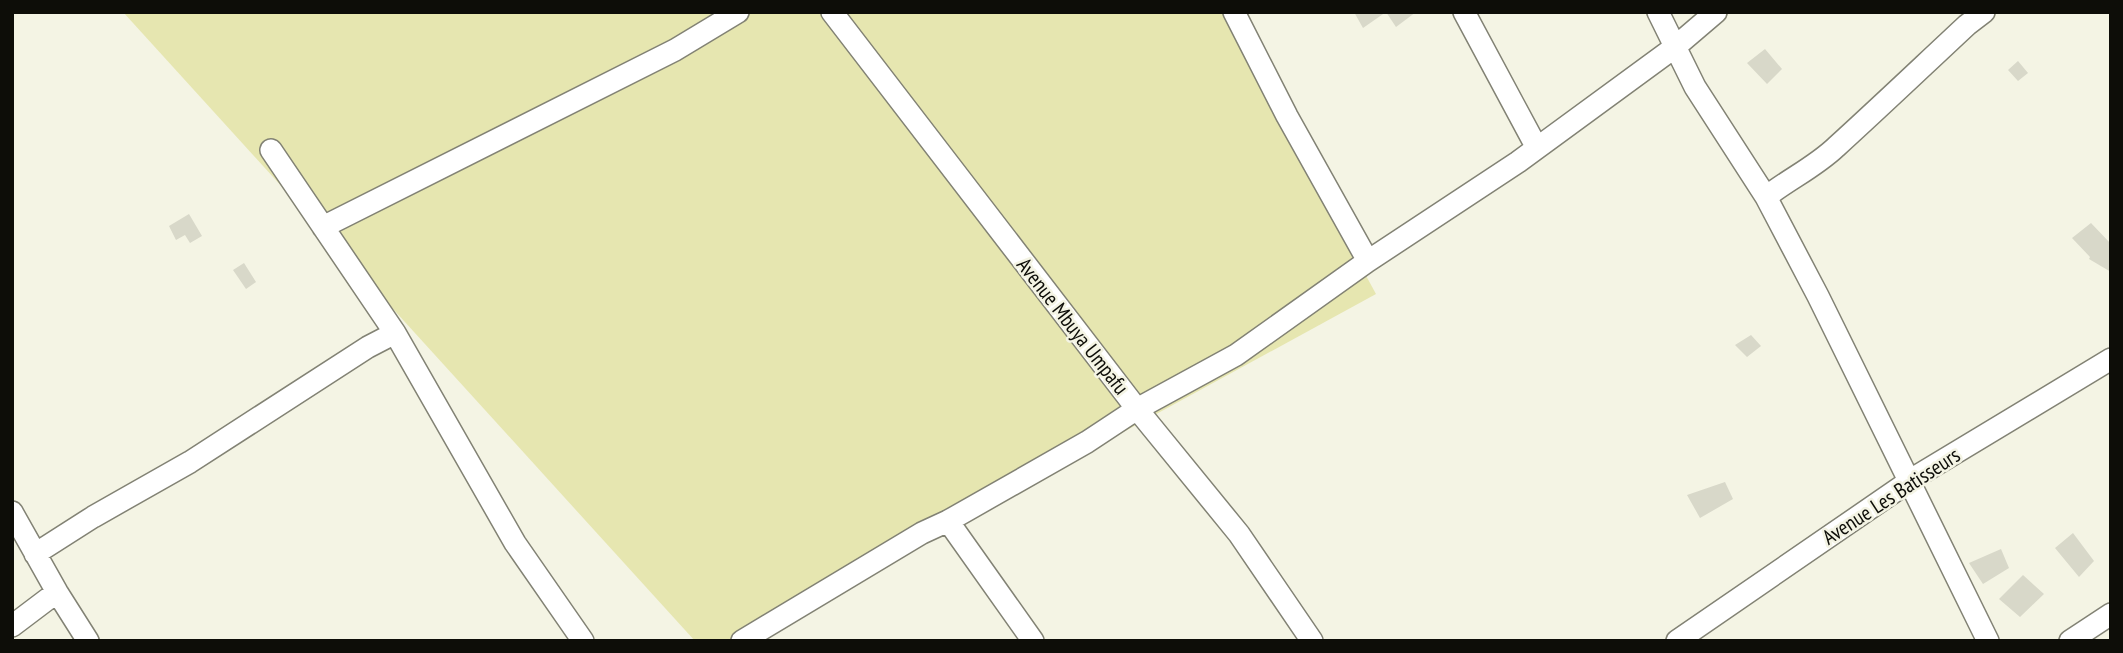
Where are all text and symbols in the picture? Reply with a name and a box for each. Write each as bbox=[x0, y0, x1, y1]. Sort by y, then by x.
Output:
street label: Avenue Mbuya Umpafu bbox=[1011, 252, 1135, 400]
street label: Avenue Les Batisseurs bbox=[1817, 441, 1965, 551]

